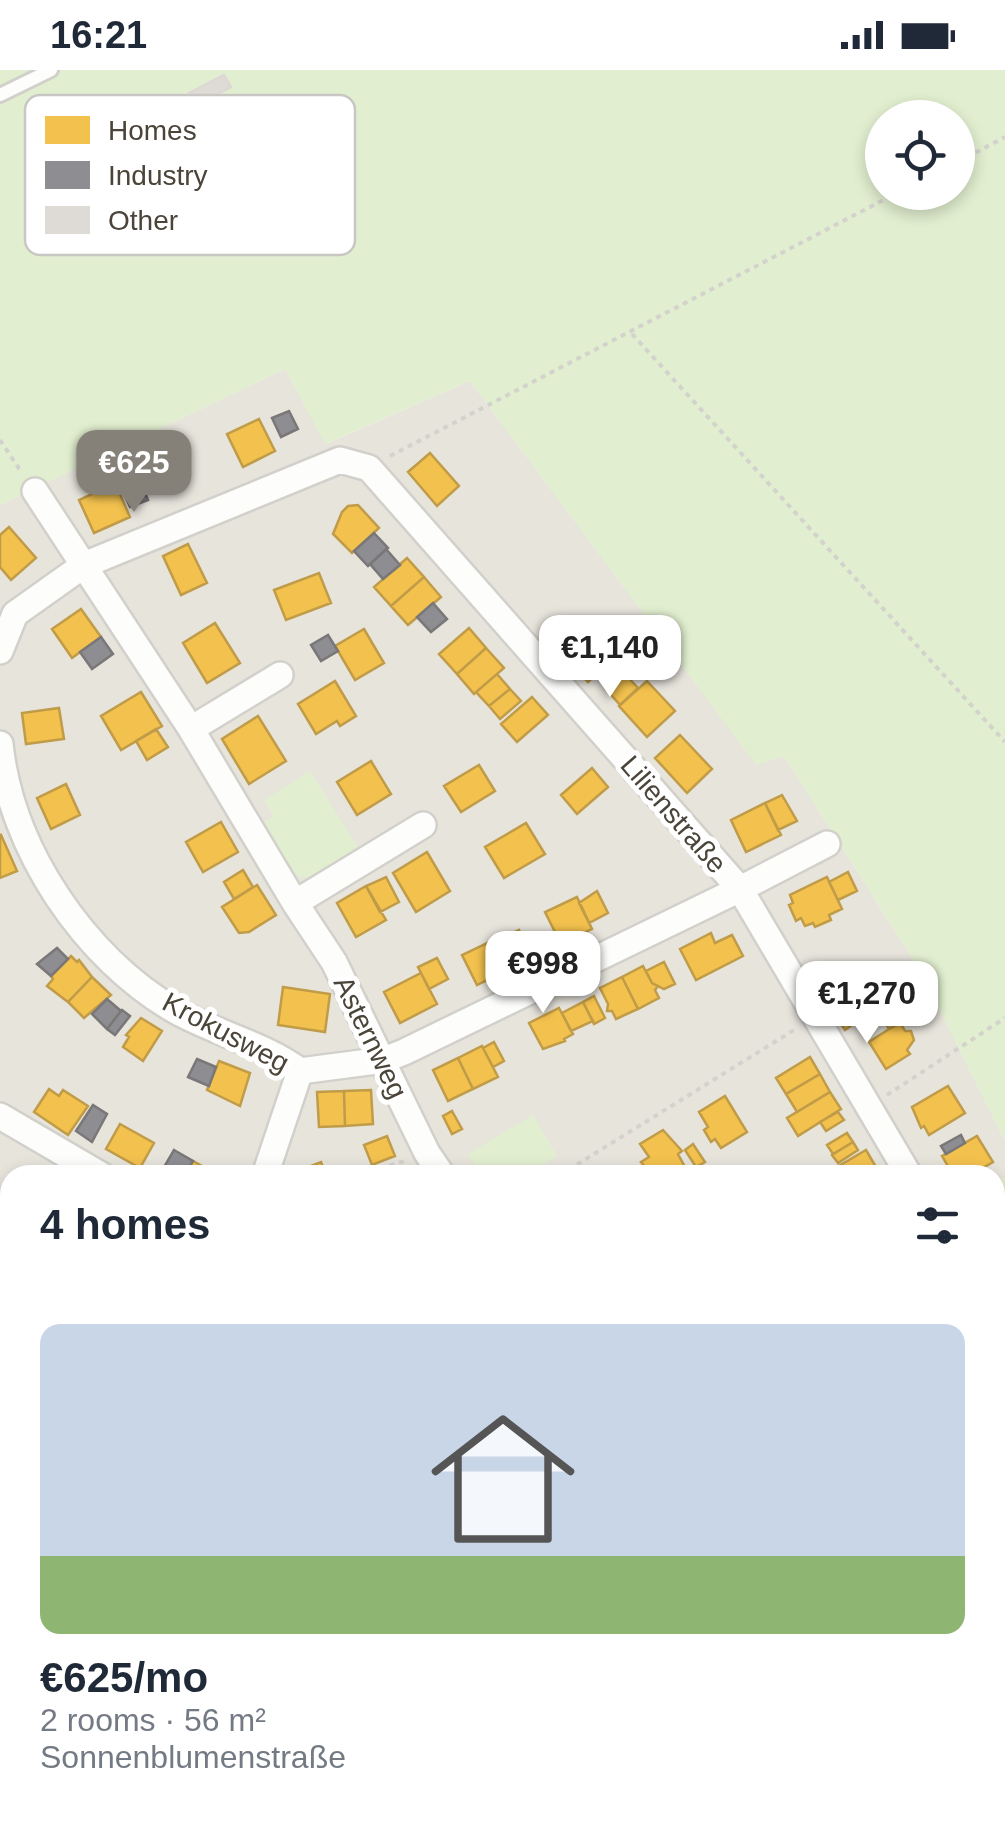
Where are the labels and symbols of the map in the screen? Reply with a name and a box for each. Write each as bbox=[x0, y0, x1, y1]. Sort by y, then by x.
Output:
legend bbox=[25, 95, 355, 255]
text: Homes bbox=[108, 115, 197, 146]
text: Industry bbox=[108, 160, 208, 191]
text: Other bbox=[108, 205, 178, 236]
pin: €625 bbox=[75, 430, 193, 515]
pin: €1,140 bbox=[529, 615, 691, 700]
street label: Lilienstraße bbox=[614, 750, 733, 879]
pin: €998 bbox=[484, 931, 602, 1016]
pin: €1,270 bbox=[786, 961, 948, 1046]
street label: Asternweg bbox=[328, 971, 413, 1103]
street label: Krokusweg bbox=[157, 986, 294, 1079]

